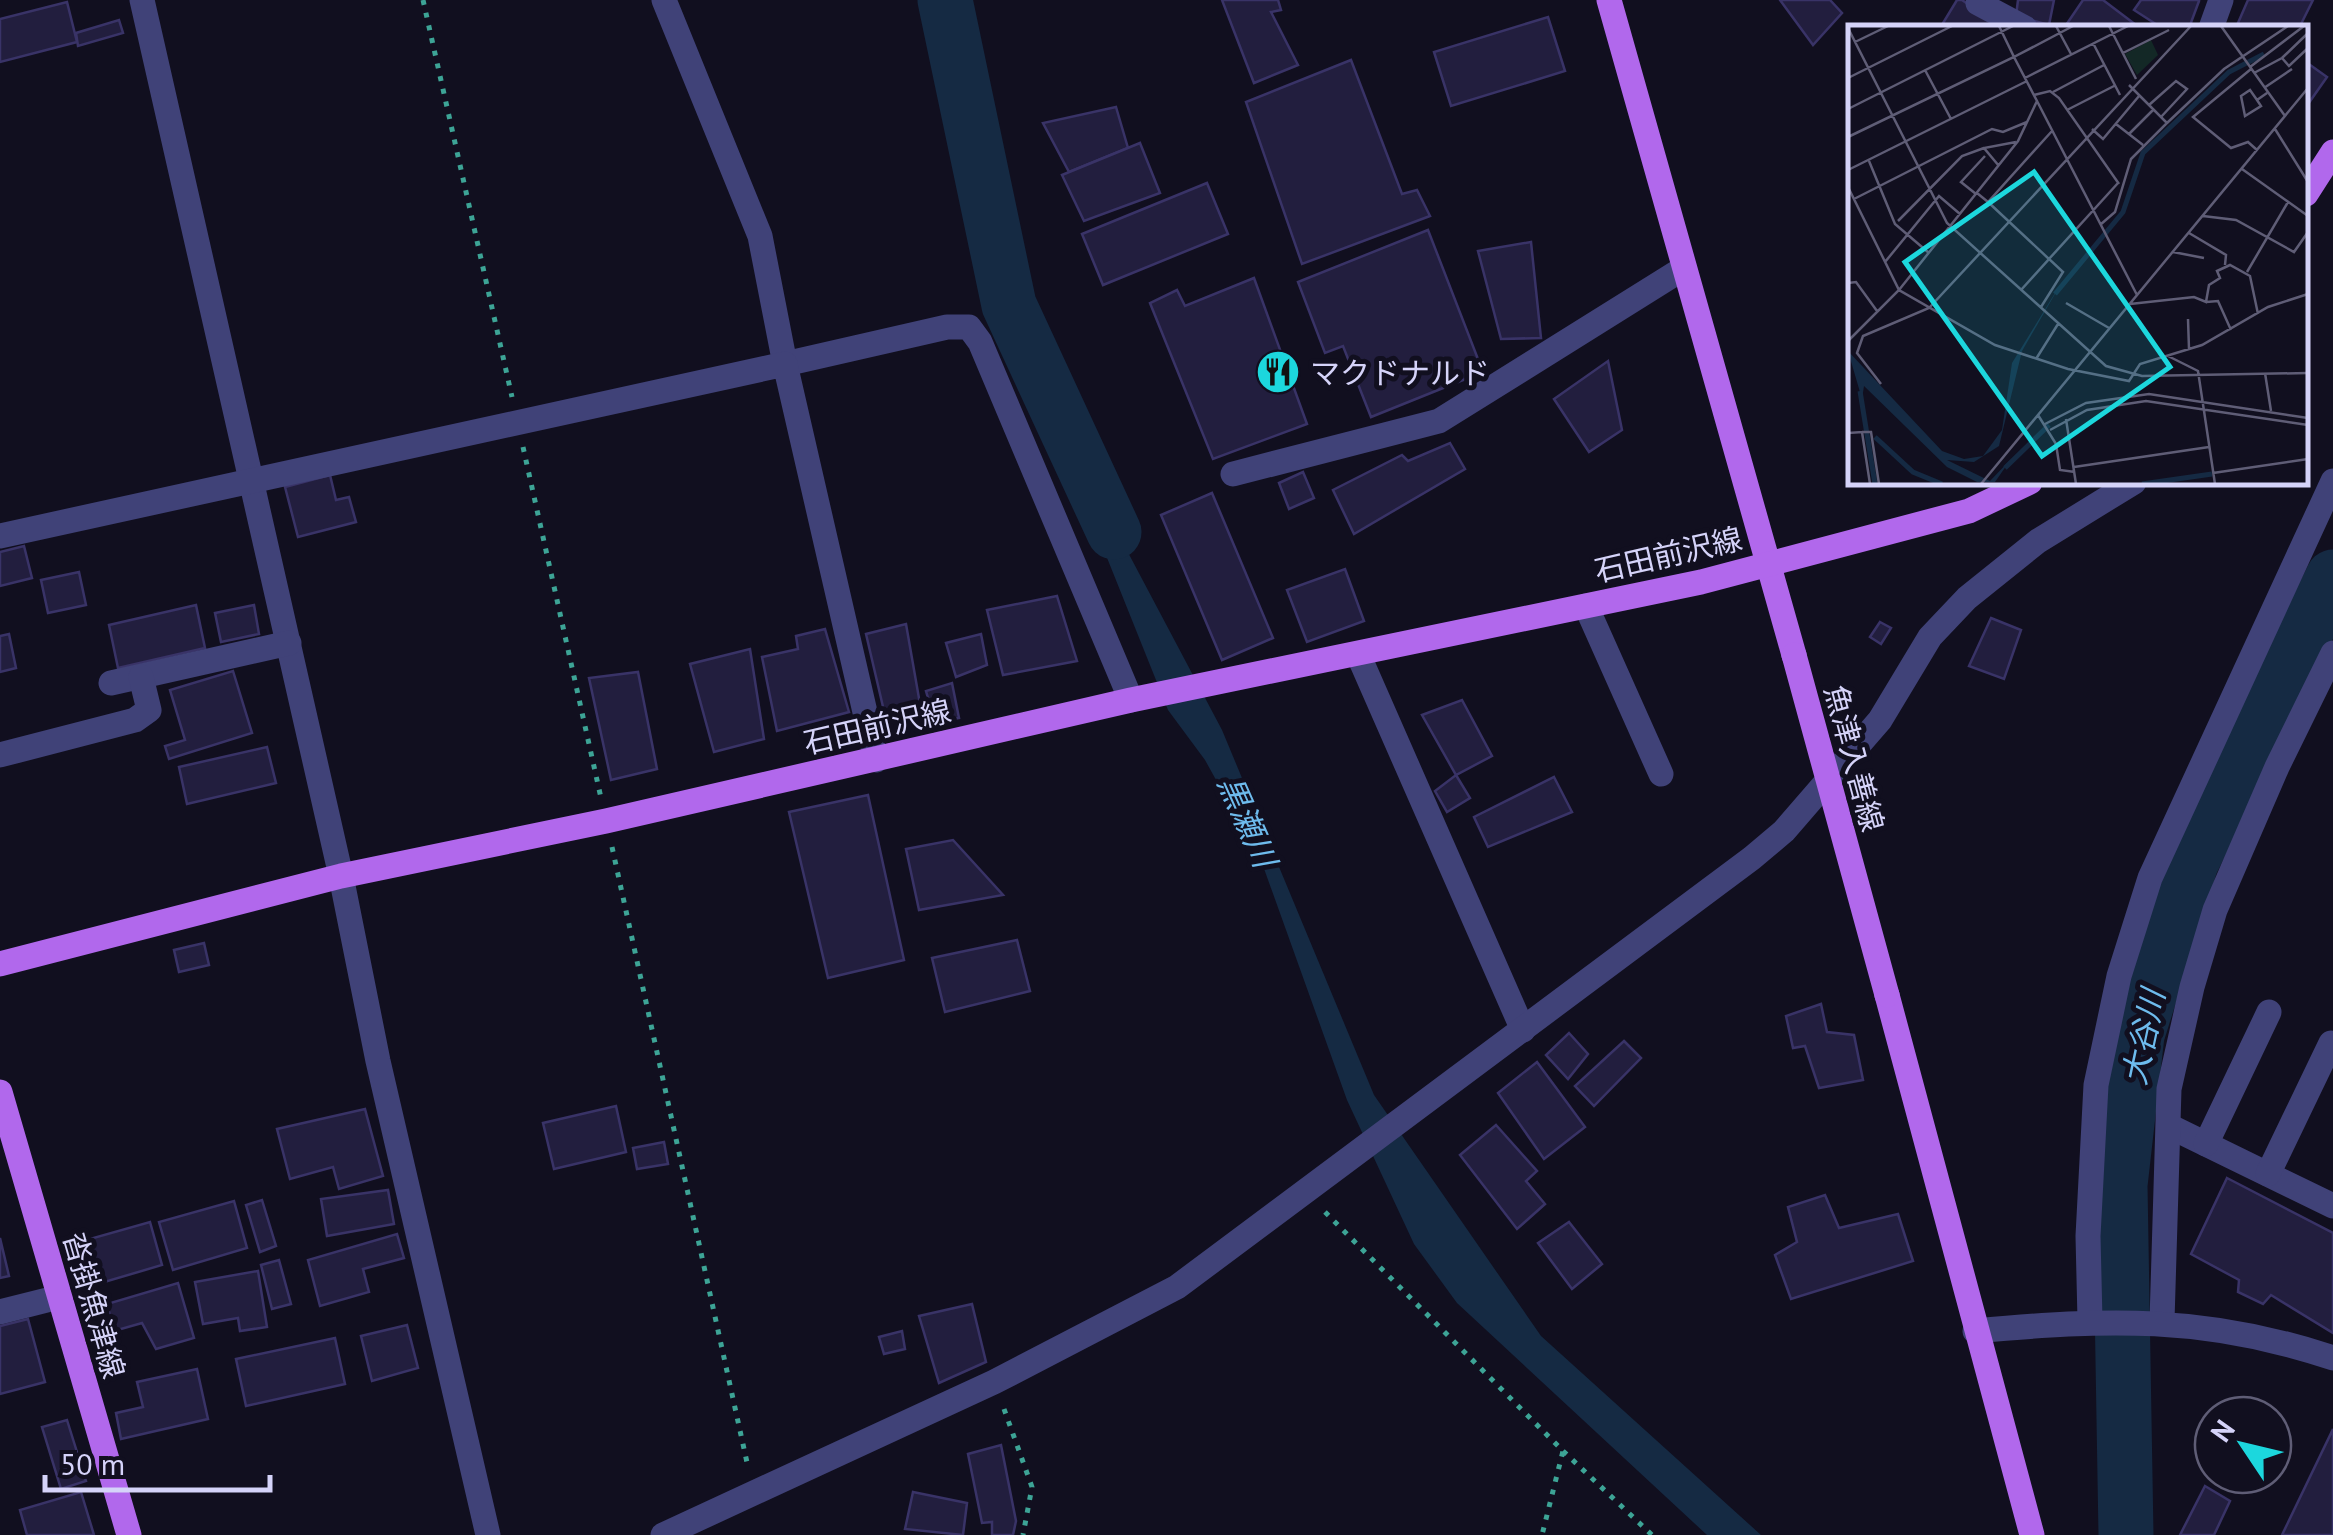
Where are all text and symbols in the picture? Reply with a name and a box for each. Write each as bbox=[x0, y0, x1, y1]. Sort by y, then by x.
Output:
inset map bbox=[1848, 25, 2308, 485]
restaurant icon: マクドナルド bbox=[1255, 349, 1301, 395]
place label: マクドナルド bbox=[1310, 353, 1490, 392]
street label: 石田前沢線 bbox=[1591, 518, 1745, 590]
street label: 魚津入善線 bbox=[1817, 681, 1893, 835]
street label: 石田前沢線 bbox=[800, 690, 954, 762]
water label: 黒瀬川 bbox=[1209, 769, 1288, 876]
water label: 大谷川 bbox=[2112, 983, 2174, 1088]
street label: 沓掛魚津線 bbox=[56, 1228, 134, 1382]
north arrow bbox=[2193, 1395, 2293, 1495]
text: N bbox=[2202, 1412, 2243, 1449]
scale bar bbox=[45, 1430, 270, 1492]
text: 50 m bbox=[60, 1444, 125, 1483]

